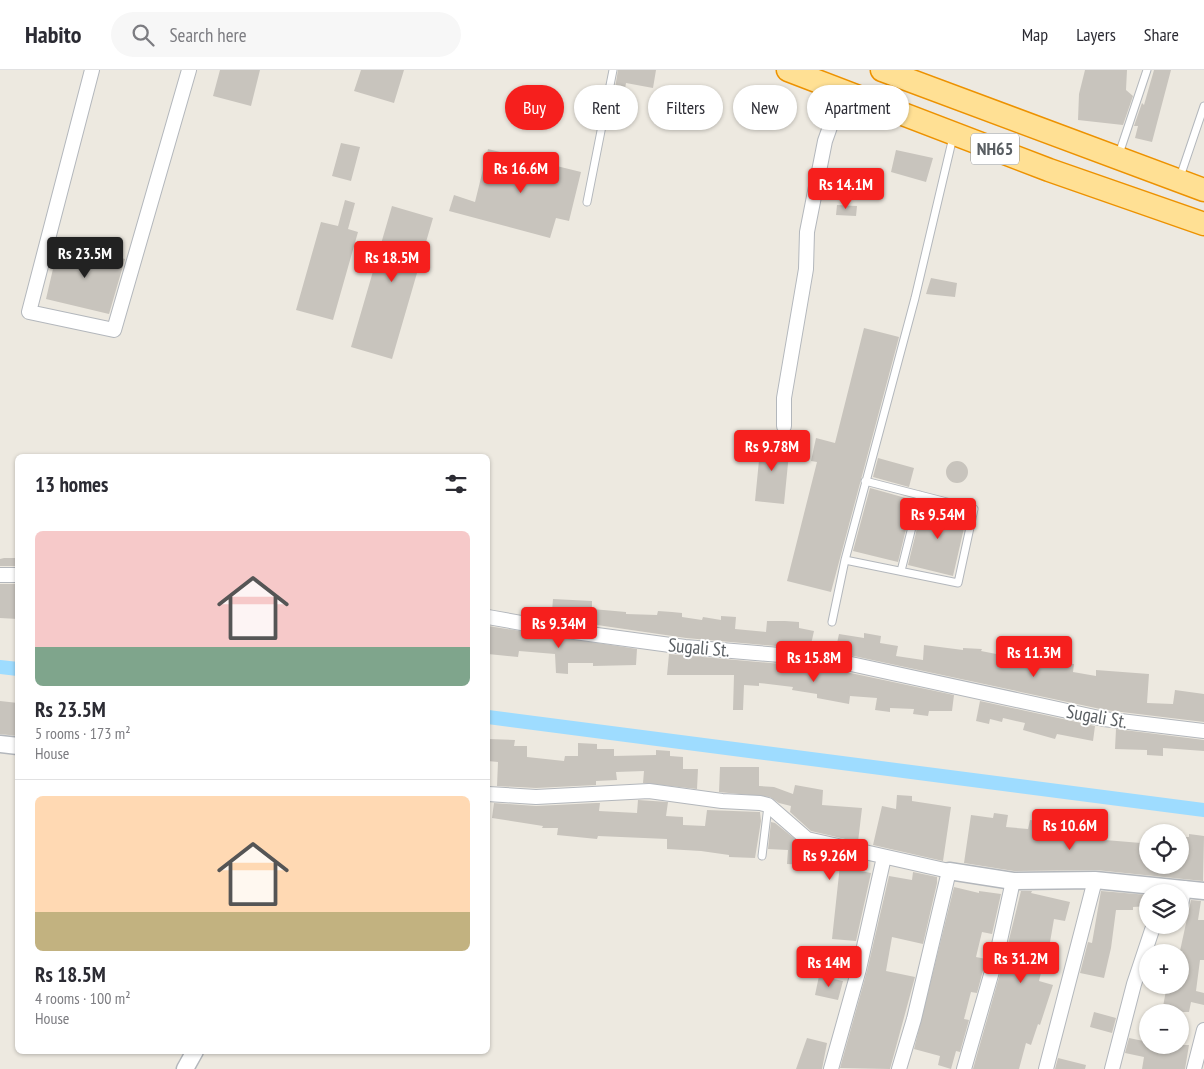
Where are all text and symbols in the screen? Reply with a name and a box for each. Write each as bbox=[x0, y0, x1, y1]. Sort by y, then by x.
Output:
search box bbox=[111, 12, 461, 57]
text: Habito bbox=[25, 19, 81, 50]
icon: search bbox=[129, 21, 157, 49]
text: Search here bbox=[169, 23, 247, 47]
text: Map bbox=[1022, 23, 1048, 46]
text: Layers bbox=[1076, 23, 1116, 46]
text: Share bbox=[1144, 23, 1179, 46]
chip: Buy bbox=[505, 85, 564, 130]
chip: Rent bbox=[574, 85, 638, 130]
chip: Filters bbox=[648, 85, 723, 130]
chip: New bbox=[733, 85, 797, 130]
chip: Apartment bbox=[807, 85, 909, 130]
road number: NH65 bbox=[971, 134, 1019, 165]
pin: Rs 16.6M bbox=[469, 152, 573, 194]
text: Rs 16.6M bbox=[494, 158, 548, 178]
pin: Rs 14.1M bbox=[794, 168, 898, 210]
text: Rs 14.1M bbox=[819, 174, 873, 194]
pin: Rs 23.5M bbox=[33, 236, 137, 279]
pin: Rs 18.5M bbox=[340, 240, 444, 283]
text: Rs 23.5M bbox=[58, 243, 112, 263]
text: Rs 18.5M bbox=[365, 247, 419, 267]
pin: Rs 9.78M bbox=[720, 430, 824, 472]
text: Rs 9.78M bbox=[745, 436, 799, 456]
icon: filters bbox=[442, 470, 470, 498]
text: 13 homes bbox=[35, 471, 108, 498]
pin: Rs 9.54M bbox=[886, 498, 990, 540]
text: Rs 9.54M bbox=[911, 504, 965, 524]
icon: home bbox=[208, 563, 298, 653]
pin: Rs 9.34M bbox=[507, 606, 611, 649]
text: Rs 9.34M bbox=[532, 613, 586, 633]
street label: Sugali St. bbox=[667, 632, 731, 662]
pin: Rs 11.3M bbox=[982, 636, 1086, 678]
pin: Rs 15.8M bbox=[762, 640, 866, 683]
text: Rs 11.3M bbox=[1007, 642, 1061, 662]
text: Rs 15.8M bbox=[787, 647, 841, 667]
text: Rs 23.5M bbox=[35, 696, 106, 723]
street label: Sugali St. bbox=[1065, 699, 1129, 733]
text: 5 rooms · 173 m² bbox=[35, 723, 131, 743]
text: House bbox=[35, 743, 69, 763]
pin: Rs 10.6M bbox=[1018, 808, 1122, 851]
text: Rs 10.6M bbox=[1043, 815, 1097, 835]
map controls bbox=[1139, 824, 1189, 1054]
button: locate bbox=[1139, 824, 1189, 874]
icon: home bbox=[208, 829, 298, 919]
pin: Rs 9.26M bbox=[778, 838, 882, 881]
text: Rs 9.26M bbox=[803, 845, 857, 865]
button: layers bbox=[1139, 884, 1189, 934]
pin: Rs 31.2M bbox=[969, 942, 1073, 984]
button: + bbox=[1139, 944, 1189, 994]
pin: Rs 14M bbox=[788, 946, 870, 988]
text: Rs 31.2M bbox=[994, 948, 1048, 968]
text: Rs 14M bbox=[808, 952, 850, 972]
text: Rs 18.5M bbox=[35, 961, 106, 988]
text: 4 rooms · 100 m² bbox=[35, 988, 131, 1008]
button: − bbox=[1139, 1004, 1189, 1054]
text: House bbox=[35, 1008, 69, 1028]

